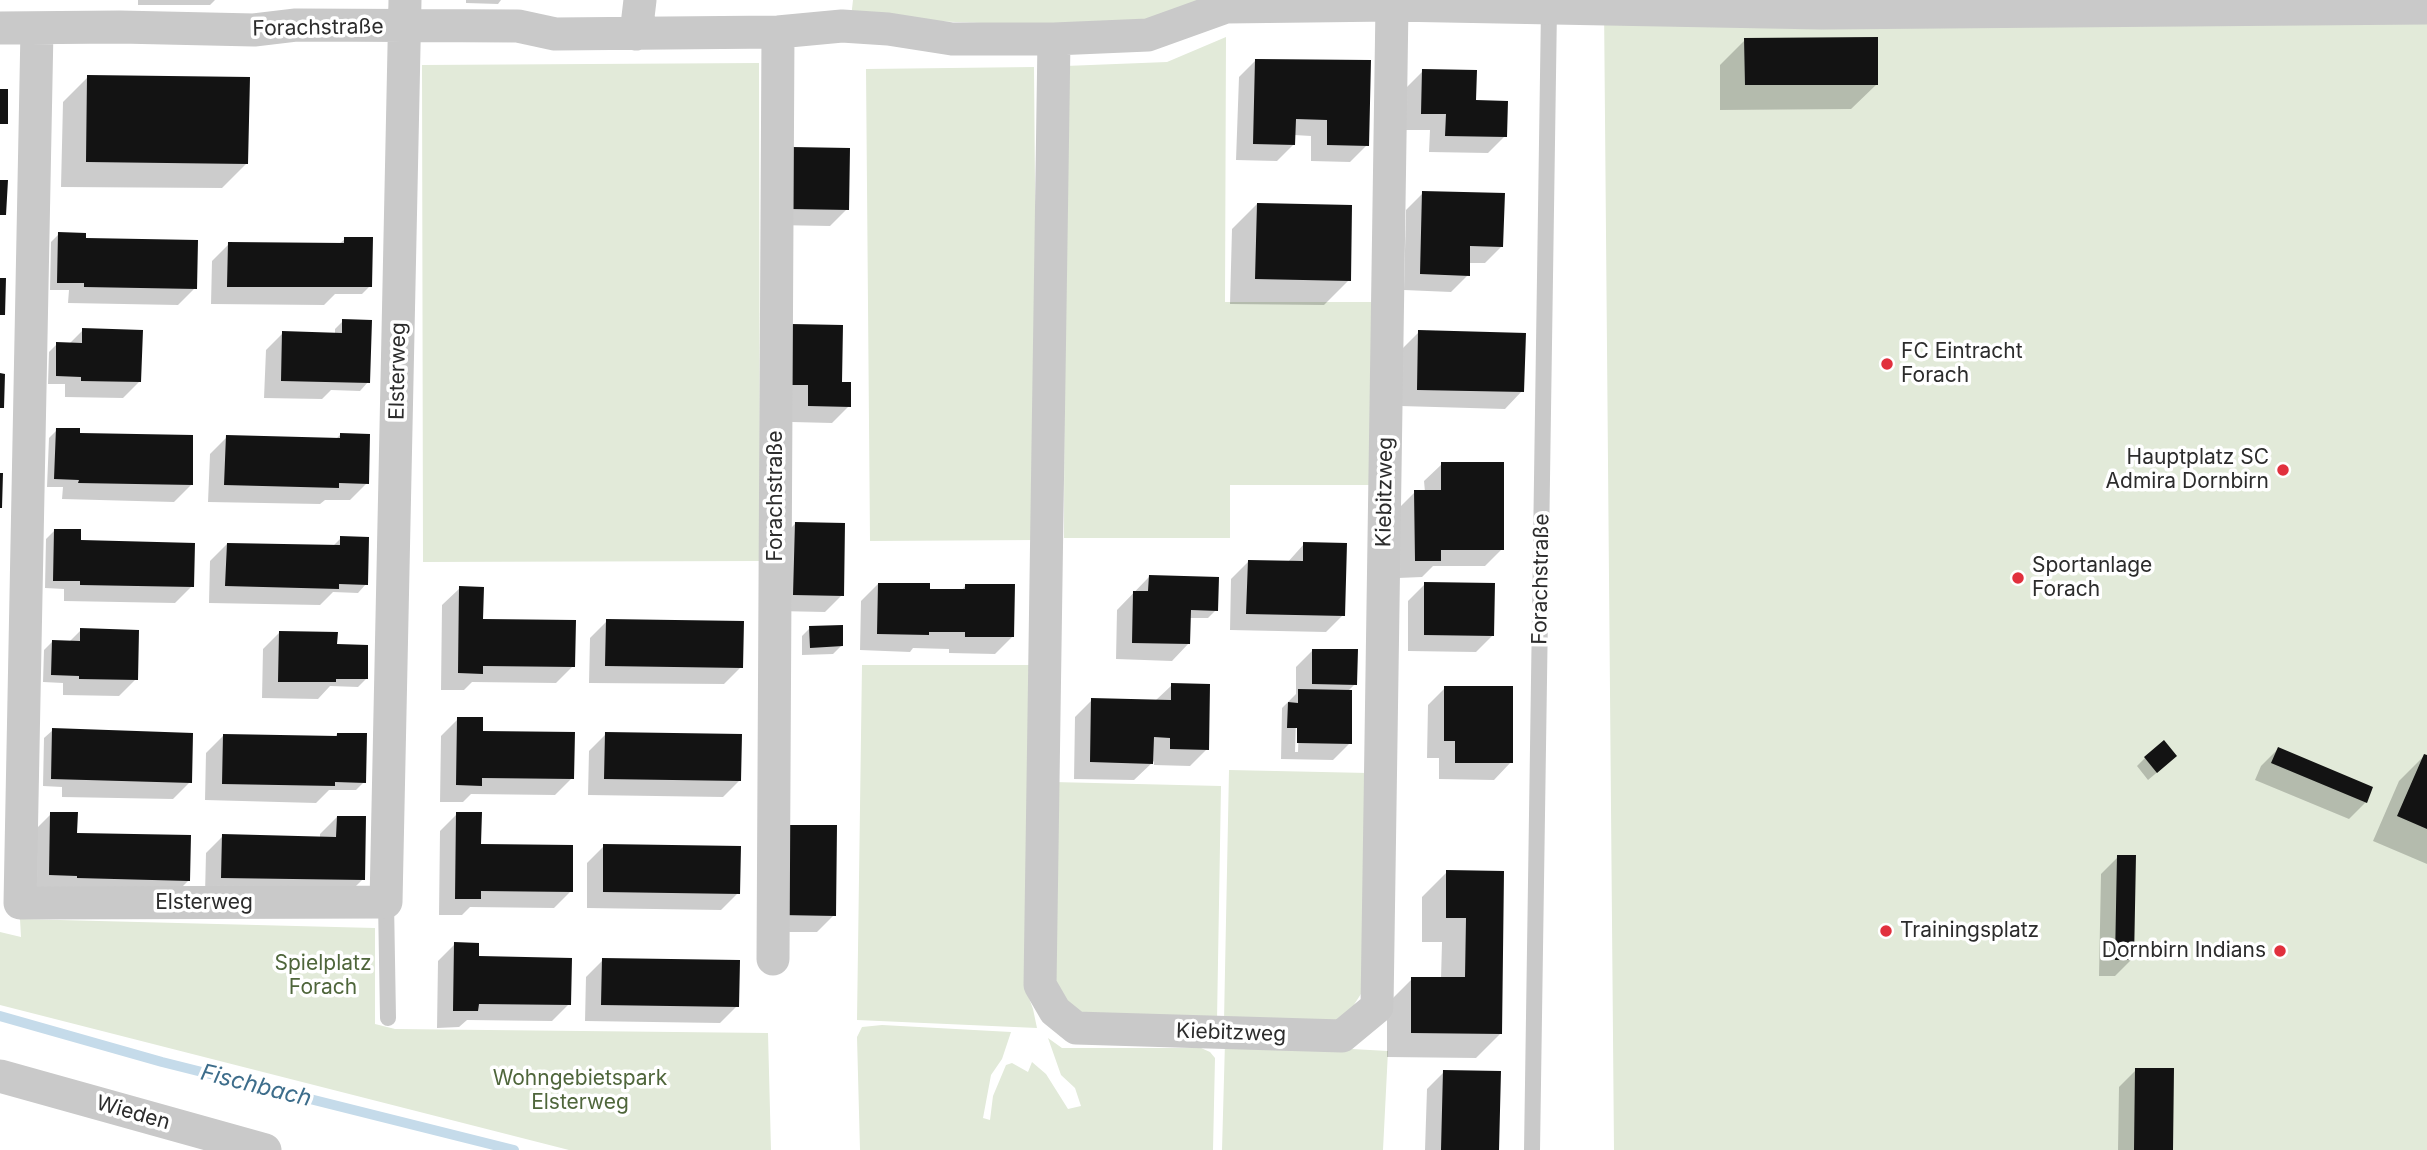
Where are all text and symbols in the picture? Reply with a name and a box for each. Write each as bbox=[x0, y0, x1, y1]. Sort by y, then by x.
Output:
street label: Forachstraße bbox=[252, 14, 384, 42]
street label: Elsterweg bbox=[385, 322, 411, 420]
place label: FC Eintracht Forach bbox=[1901, 339, 2023, 389]
marker: FC Eintracht Forach bbox=[1879, 356, 1895, 372]
street label: Forachstraße bbox=[763, 430, 789, 562]
street label: Kiebitzweg bbox=[1371, 437, 1399, 547]
place label: Hauptplatz SC Admira Dornbirn bbox=[2106, 445, 2269, 495]
marker: Hauptplatz SC Admira Dornbirn bbox=[2275, 462, 2291, 478]
street label: Forachstraße bbox=[1527, 513, 1555, 645]
place label: Sportanlage Forach bbox=[2032, 553, 2152, 603]
marker: Sportanlage Forach bbox=[2010, 570, 2026, 586]
street label: Elsterweg bbox=[155, 890, 253, 916]
place label: Trainingsplatz bbox=[1900, 918, 2039, 944]
marker: Trainingsplatz bbox=[1878, 923, 1894, 939]
place label: Dornbirn Indians bbox=[2102, 938, 2266, 964]
marker: Dornbirn Indians bbox=[2272, 943, 2288, 959]
park label: Spielplatz Forach bbox=[275, 951, 371, 1001]
street label: Kiebitzweg bbox=[1176, 1018, 1286, 1048]
water label: Fischbach bbox=[198, 1059, 314, 1113]
park label: Wohngebietspark Elsterweg bbox=[493, 1066, 667, 1116]
street label: Wieden bbox=[93, 1090, 173, 1136]

